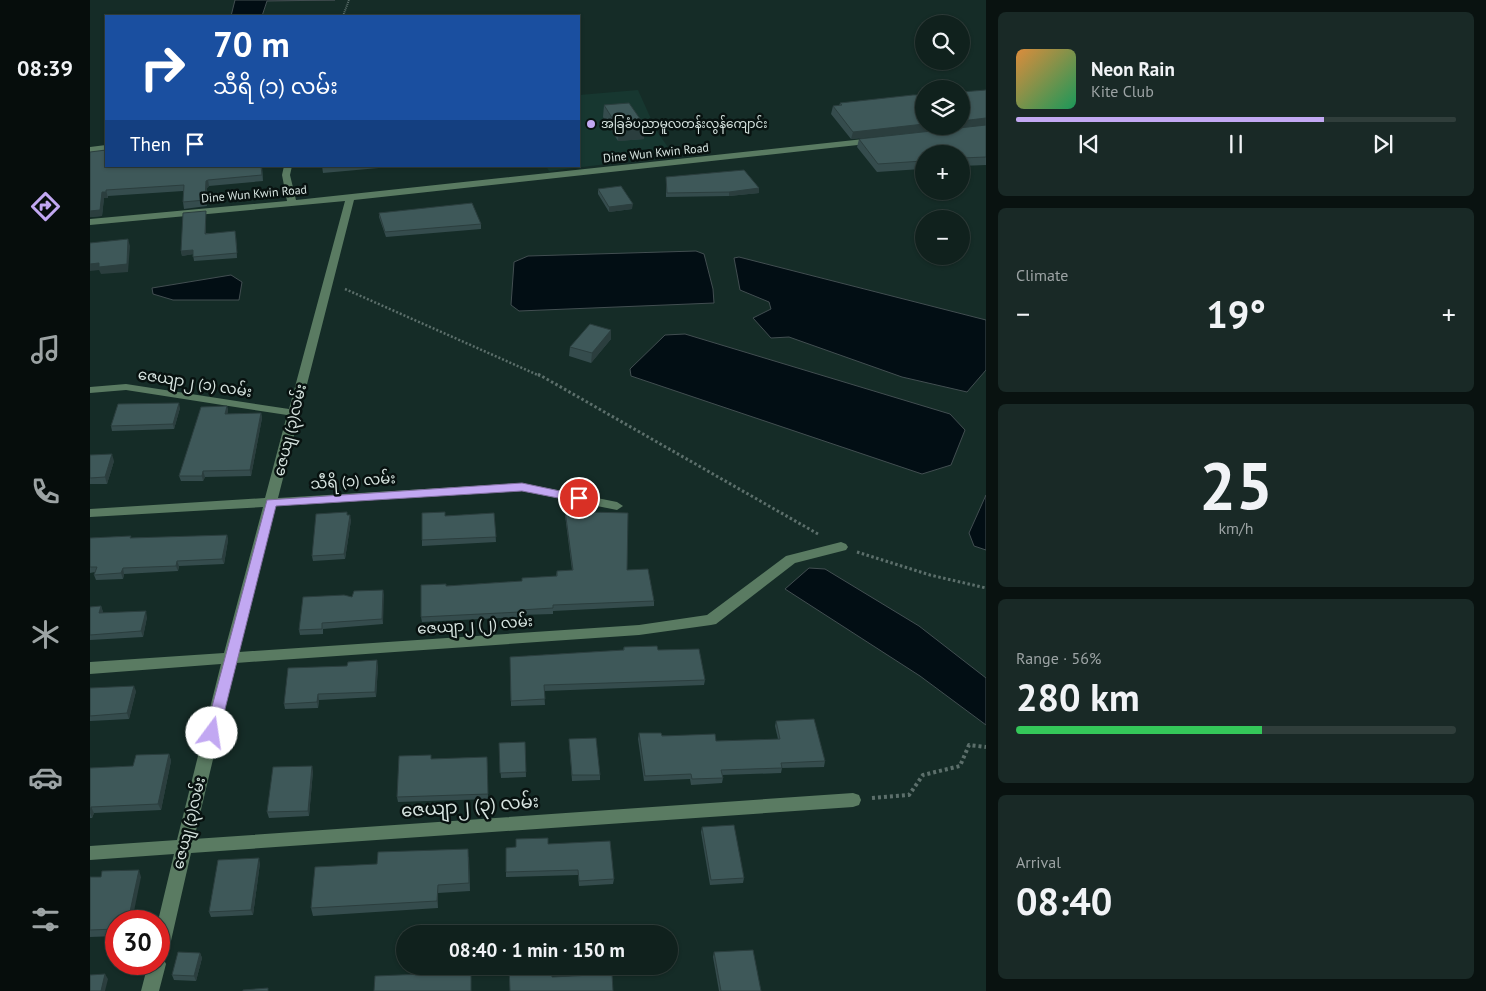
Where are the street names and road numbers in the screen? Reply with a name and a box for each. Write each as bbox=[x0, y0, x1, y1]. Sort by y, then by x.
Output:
street label: Dine Wun Kwin Road bbox=[602, 139, 710, 166]
street label: Dine Wun Kwin Road bbox=[200, 181, 308, 206]
street label: ဇေယျာ၂ (၁) လမ်း bbox=[136, 364, 253, 404]
street label: ဇေယျ (၃)လမ်း bbox=[269, 382, 313, 479]
street label: သီရိ (၁) လမ်း bbox=[310, 468, 396, 496]
street label: ဇေယျာ၂ (၂) လမ်း bbox=[416, 611, 534, 641]
street label: ဇေယျ (၃)လမ်း bbox=[168, 775, 212, 872]
street label: ဇေယျာ၂ (၃) လမ်း bbox=[400, 788, 540, 826]

